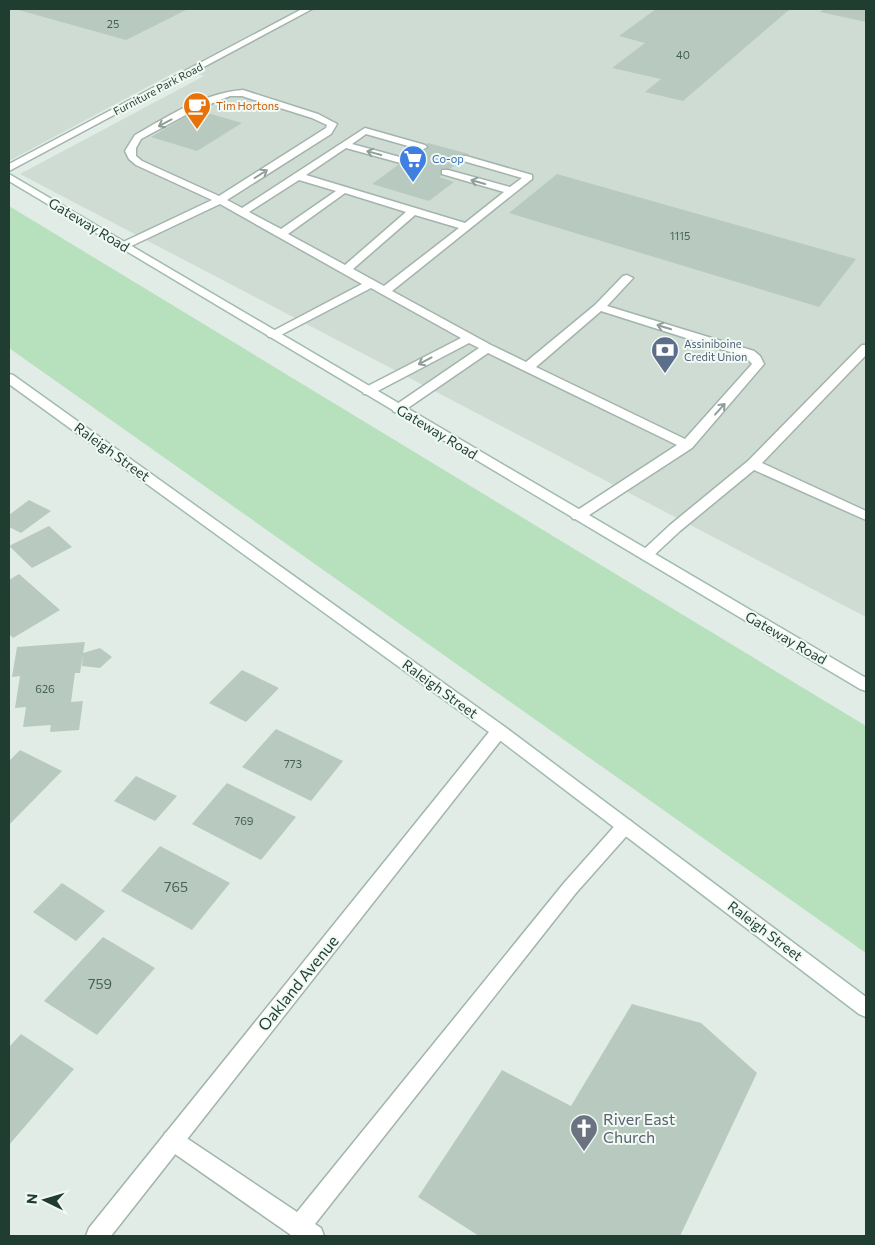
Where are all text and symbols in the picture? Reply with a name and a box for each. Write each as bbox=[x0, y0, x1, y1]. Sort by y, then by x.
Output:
house number: 25 bbox=[107, 17, 119, 30]
house number: 40 bbox=[676, 48, 690, 61]
street label: Furniture Park Road bbox=[111, 59, 205, 118]
cafe icon: Tim Hortons bbox=[182, 91, 212, 130]
place label: Tim Hortons bbox=[216, 99, 279, 112]
one-way arrow bbox=[158, 119, 173, 128]
supermarket icon: Co-op bbox=[398, 144, 428, 183]
one-way arrow bbox=[366, 148, 382, 157]
place label: Co-op bbox=[432, 152, 464, 165]
one-way arrow bbox=[254, 168, 268, 179]
one-way arrow bbox=[470, 176, 486, 186]
street label: Gateway Road bbox=[46, 194, 133, 255]
house number: 1115 bbox=[670, 229, 690, 242]
one-way arrow bbox=[657, 322, 673, 332]
bank icon: Assiniboine Credit Union bbox=[650, 335, 680, 374]
place label: Assiniboine Credit Union bbox=[684, 337, 747, 363]
one-way arrow bbox=[418, 357, 433, 366]
street label: Gateway Road bbox=[394, 401, 481, 462]
one-way arrow bbox=[714, 402, 726, 415]
street label: Raleigh Street bbox=[71, 419, 154, 485]
street label: Gateway Road bbox=[742, 607, 830, 668]
street label: Raleigh Street bbox=[399, 656, 482, 722]
house number: 626 bbox=[35, 682, 55, 695]
house number: 773 bbox=[284, 757, 302, 770]
house number: 769 bbox=[235, 814, 254, 827]
house number: 765 bbox=[164, 878, 188, 895]
street label: Raleigh Street bbox=[725, 897, 806, 964]
street label: Oakland Avenue bbox=[253, 931, 342, 1034]
house number: 759 bbox=[88, 975, 112, 992]
place label: River East Church bbox=[603, 1109, 676, 1146]
church icon: River East Church bbox=[569, 1113, 599, 1152]
north arrow bbox=[20, 1175, 70, 1225]
text: N bbox=[23, 1193, 40, 1205]

